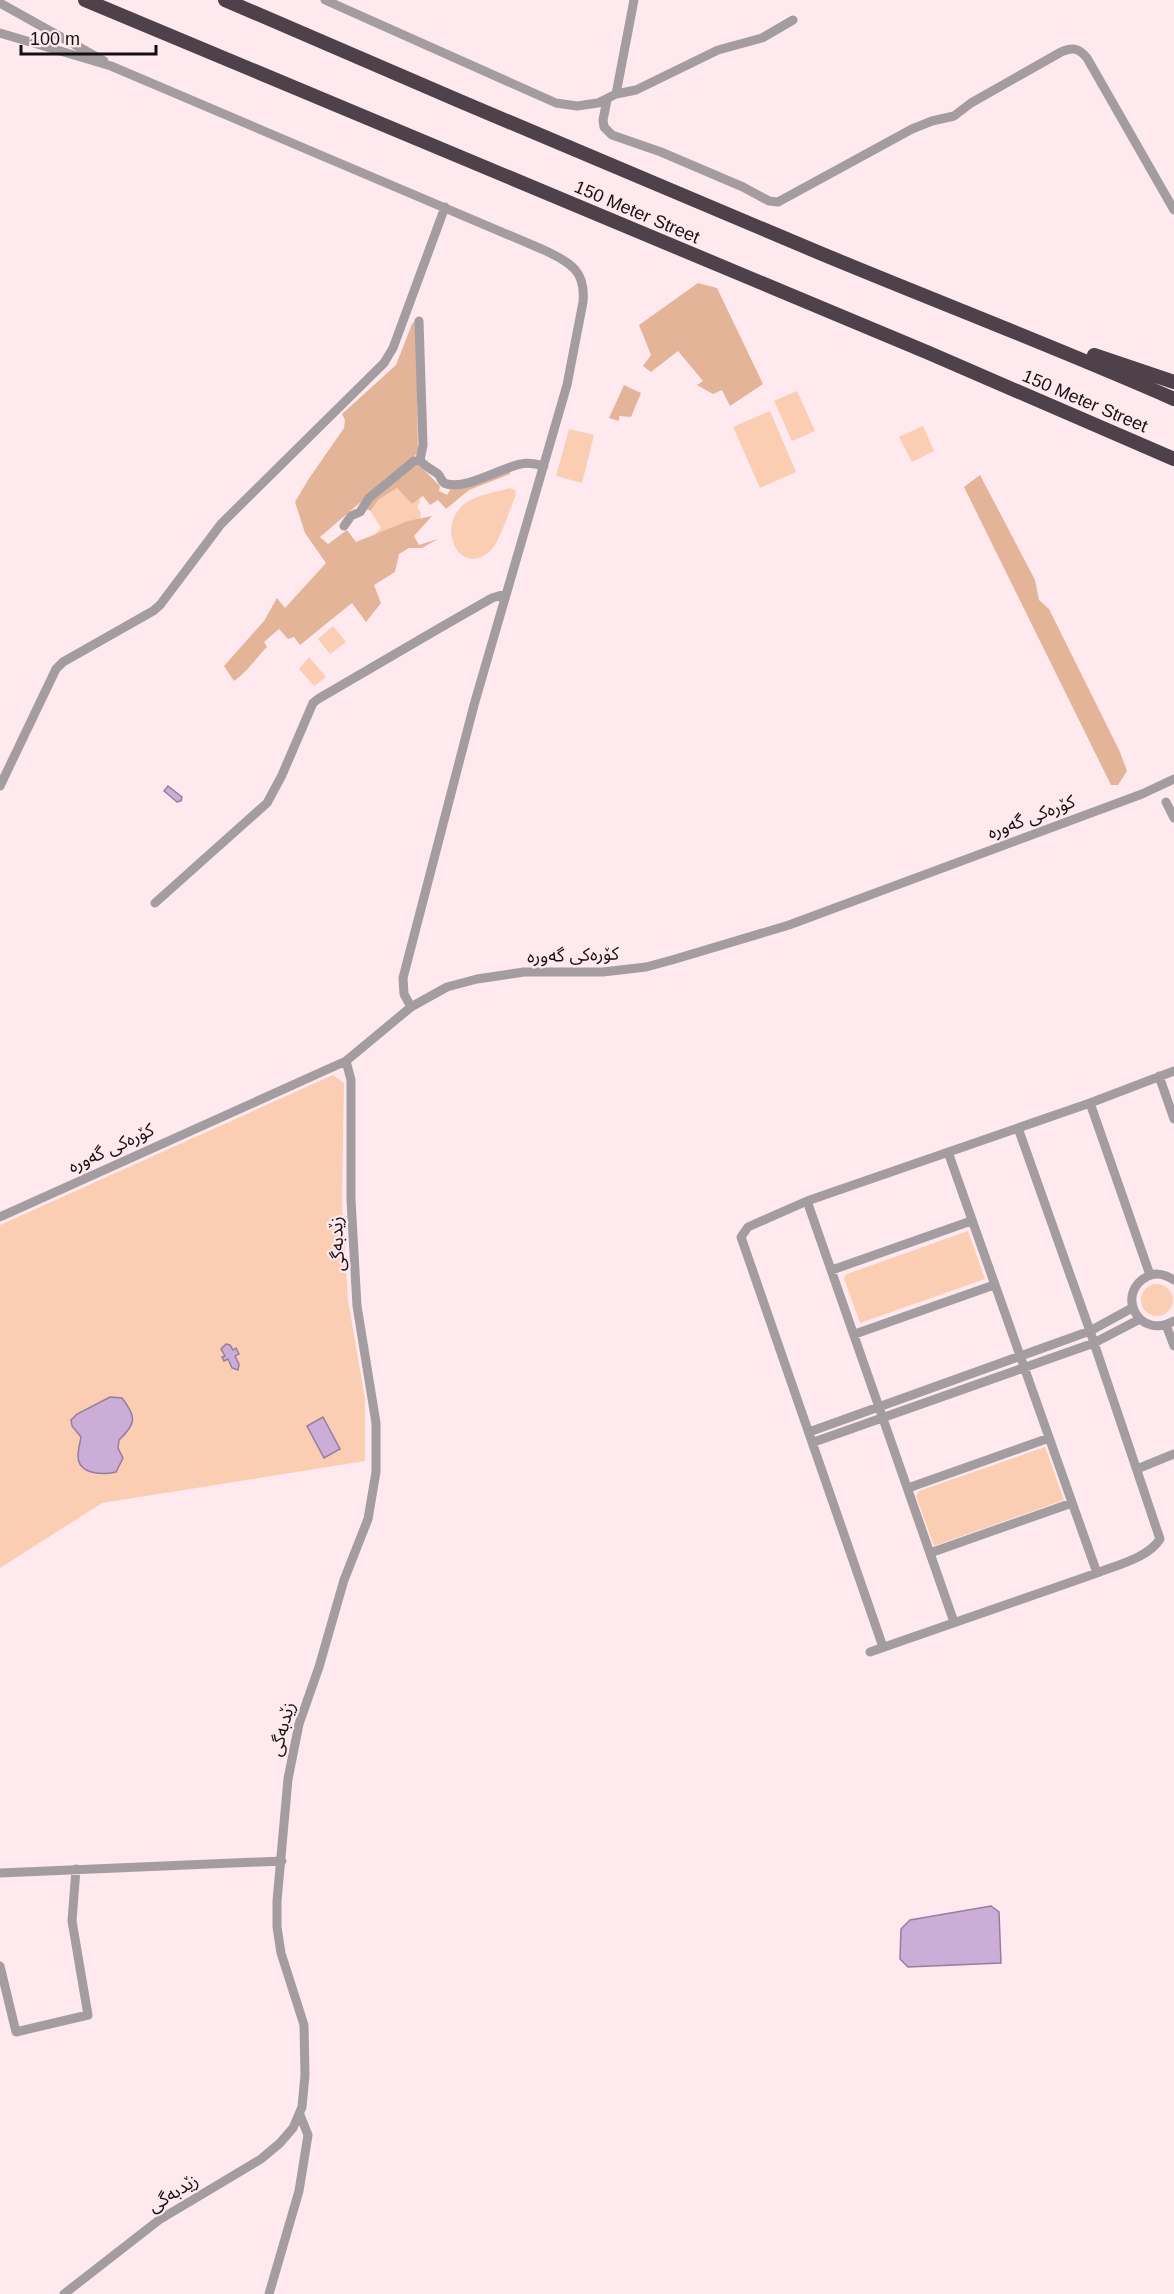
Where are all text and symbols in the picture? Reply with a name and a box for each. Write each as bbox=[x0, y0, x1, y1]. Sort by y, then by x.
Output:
scale bar bbox=[21, 18, 156, 56]
text: 100 m bbox=[30, 29, 80, 49]
street label: 150 Meter Street bbox=[571, 177, 703, 247]
street label: 150 Meter Street bbox=[1019, 366, 1151, 436]
street label: کۆرەکی گەورە bbox=[984, 791, 1078, 844]
street label: کۆرەکی گەورە bbox=[527, 943, 620, 968]
street label: کۆرەکی گەورە bbox=[65, 1119, 158, 1177]
street label: زێدبەگی bbox=[326, 1216, 349, 1272]
street label: زێدبەگی bbox=[265, 1700, 300, 1759]
street label: زێدبەگی bbox=[144, 2170, 202, 2217]

